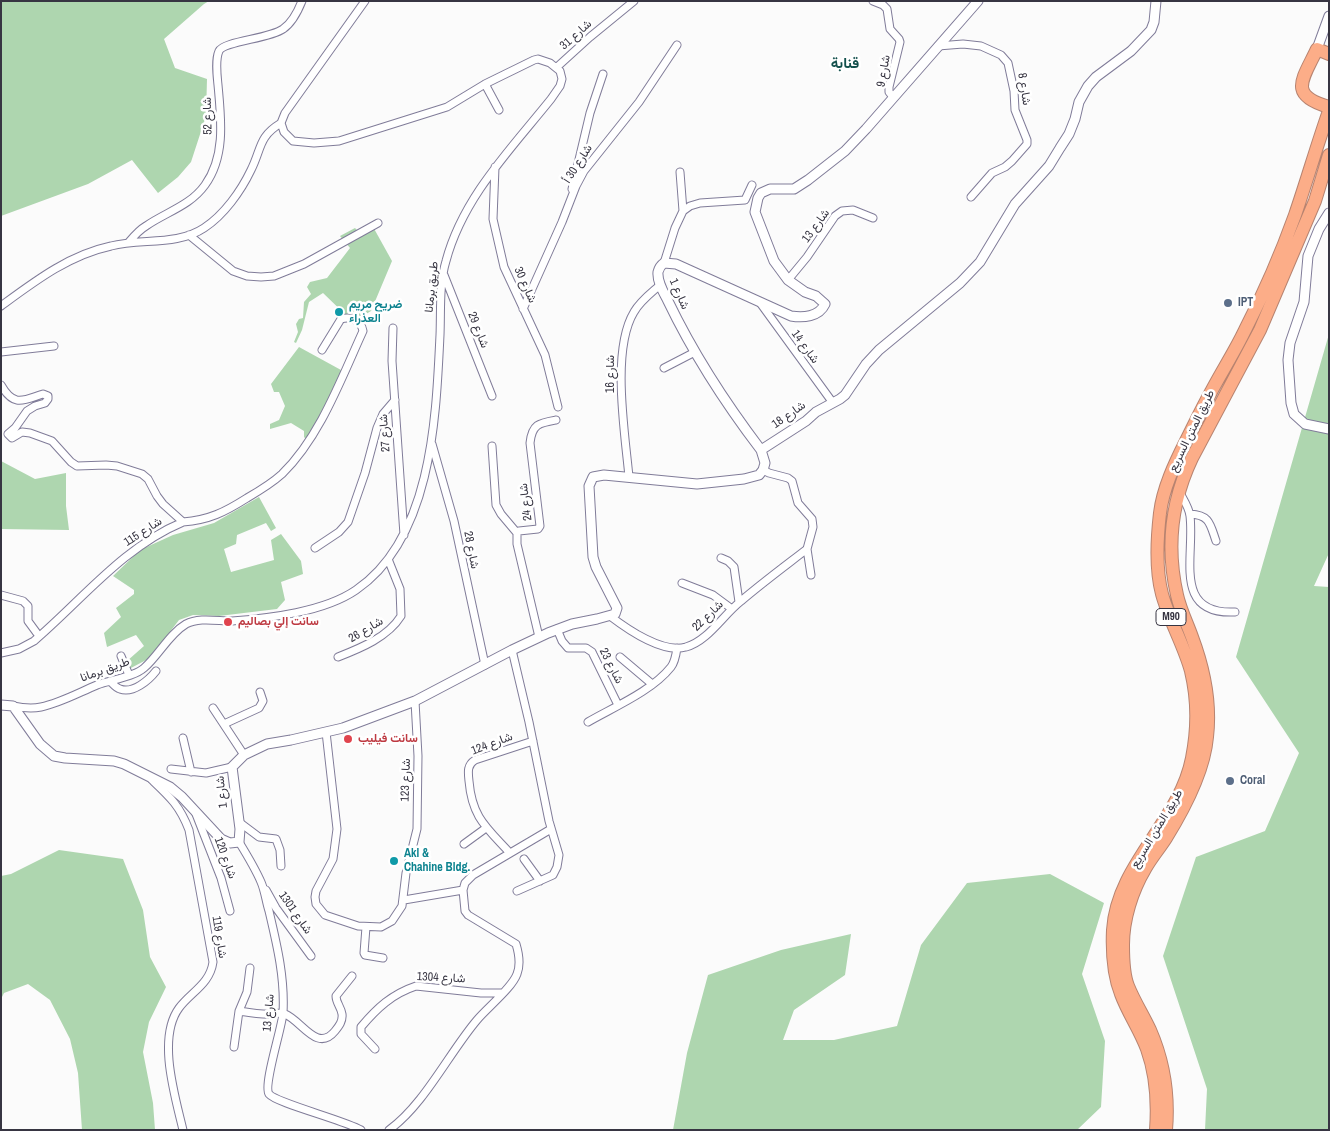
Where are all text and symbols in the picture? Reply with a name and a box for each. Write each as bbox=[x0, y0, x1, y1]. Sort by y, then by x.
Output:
street label: شارع 31 bbox=[557, 17, 595, 53]
street label: شارع 9 bbox=[874, 54, 894, 88]
district label: قنابة bbox=[831, 55, 859, 73]
street label: شارع 8 bbox=[1014, 72, 1034, 106]
street label: شارع 52 bbox=[200, 97, 216, 135]
street label: شارع 30 أ bbox=[560, 142, 596, 186]
street label: شارع 13 bbox=[799, 206, 833, 246]
street label: طريق برمانا bbox=[422, 261, 442, 313]
street label: شارع 30 bbox=[511, 265, 539, 305]
street label: شارع 1 bbox=[666, 276, 692, 312]
place label: IPT bbox=[1238, 296, 1253, 310]
marker: IPT bbox=[1222, 297, 1234, 309]
place label: ضريح مريم العذراء bbox=[349, 298, 402, 326]
marker: ضريح مريم العذراء bbox=[333, 306, 345, 318]
street label: شارع 29 bbox=[464, 310, 492, 350]
street label: شارع 14 bbox=[788, 327, 822, 367]
street label: شارع 16 bbox=[604, 355, 618, 393]
street label: طريق المتن السريع bbox=[1166, 388, 1218, 474]
street label: شارع 18 bbox=[769, 398, 809, 432]
street label: شارع 27 bbox=[376, 414, 394, 452]
street label: شارع 24 bbox=[517, 482, 535, 522]
street label: شارع 115 bbox=[121, 514, 165, 550]
street label: شارع 28 bbox=[460, 530, 482, 570]
street label: شارع 22 bbox=[689, 598, 727, 634]
road number: M90 bbox=[1156, 608, 1186, 626]
street label: شارع 26 bbox=[346, 614, 386, 646]
place label: سانت إلي بصاليم bbox=[238, 615, 319, 629]
marker: سانت إلي بصاليم bbox=[222, 616, 234, 628]
street label: شارع 23 bbox=[596, 646, 626, 686]
street label: طريق برمانا bbox=[78, 654, 132, 686]
street label: شارع 124 bbox=[469, 730, 515, 758]
place label: سانت فيليب bbox=[358, 732, 418, 746]
marker: سانت فيليب bbox=[342, 733, 354, 745]
street label: شارع 123 bbox=[398, 758, 414, 802]
place label: Coral bbox=[1240, 774, 1265, 788]
street label: شارع 1 bbox=[213, 775, 231, 809]
marker: Coral bbox=[1224, 775, 1236, 787]
street label: طريق المتن السريع bbox=[1128, 787, 1186, 871]
street label: شارع 120 bbox=[211, 835, 239, 881]
place label: Akl & Chahine Bldg. bbox=[404, 847, 470, 875]
marker: Akl & Chahine Bldg. bbox=[388, 855, 400, 867]
street label: شارع 1301 bbox=[275, 889, 315, 937]
street label: شارع 119 bbox=[209, 915, 229, 959]
street label: شارع 1304 bbox=[416, 970, 466, 986]
street label: شارع 13 bbox=[260, 994, 278, 1032]

